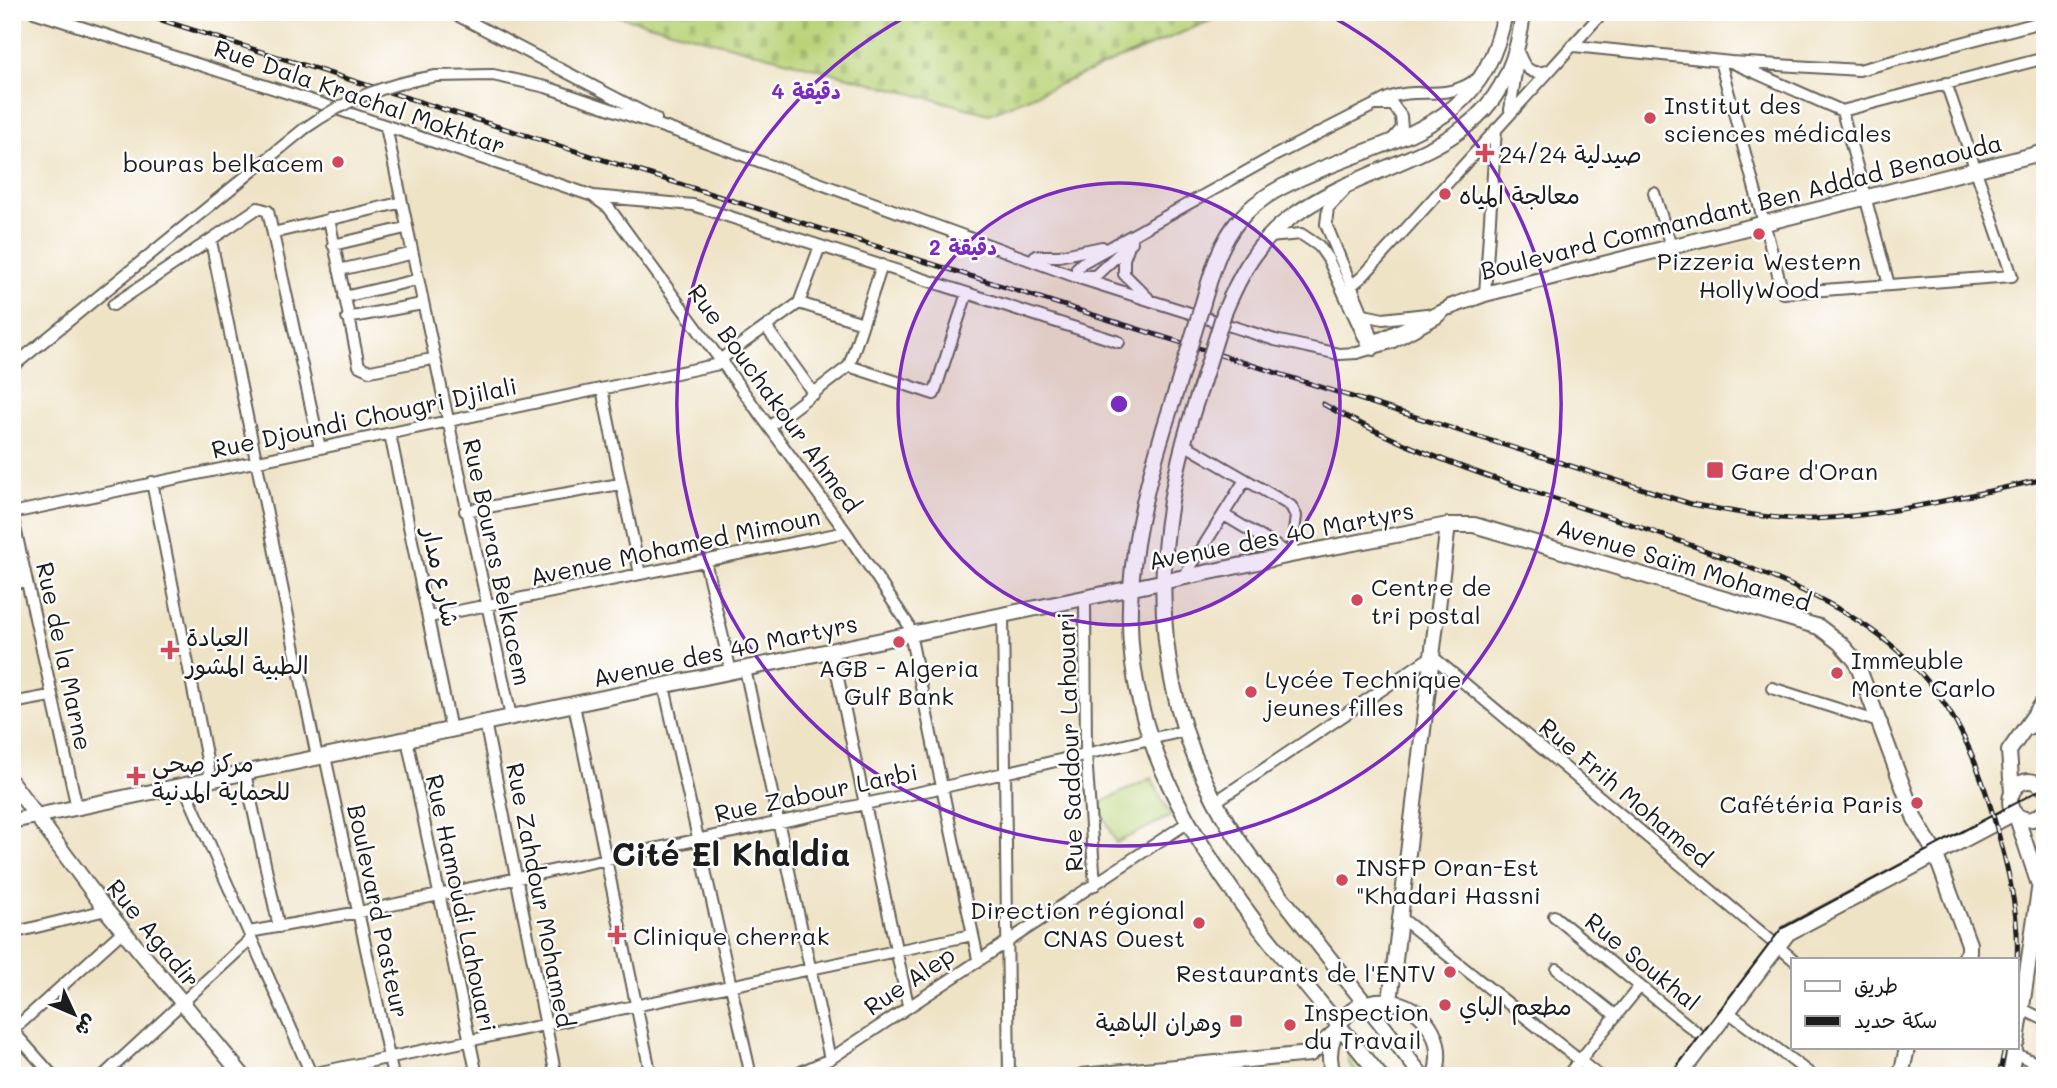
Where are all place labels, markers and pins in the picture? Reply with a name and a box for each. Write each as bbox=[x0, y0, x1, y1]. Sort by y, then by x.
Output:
place label: Institut des sciences médicales bbox=[1664, 89, 1892, 148]
marker: Institut des sciences médicales bbox=[1642, 110, 1658, 126]
place label: صيدلية 24/24 bbox=[1499, 138, 1642, 169]
marker: صيدلية 24/24 bbox=[1477, 145, 1493, 161]
place label: bouras belkacem bbox=[123, 147, 324, 178]
marker: bouras belkacem bbox=[330, 154, 346, 170]
place label: معالجة المياه bbox=[1459, 179, 1580, 210]
marker: معالجة المياه bbox=[1437, 186, 1453, 202]
marker: Pizzeria Western HollyWood bbox=[1751, 226, 1767, 242]
place label: Pizzeria Western HollyWood bbox=[1657, 245, 1861, 304]
centre of rings bbox=[1107, 392, 1131, 416]
place label: Gare d'Oran bbox=[1731, 455, 1878, 486]
marker: Gare d'Oran bbox=[1705, 460, 1725, 480]
place label: Centre de tri postal bbox=[1371, 571, 1492, 630]
marker: Centre de tri postal bbox=[1349, 592, 1365, 608]
place label: العيادة الطبية المشور bbox=[184, 621, 309, 681]
marker: AGB - Algeria Gulf Bank bbox=[891, 634, 907, 650]
marker: العيادة الطبية المشور bbox=[160, 640, 180, 660]
place label: Immeuble Monte Carlo bbox=[1851, 644, 1995, 703]
place label: AGB - Algeria Gulf Bank bbox=[819, 652, 979, 711]
place label: Lycée Technique jeunes filles bbox=[1263, 663, 1462, 722]
marker: Immeuble Monte Carlo bbox=[1829, 665, 1845, 681]
marker: Lycée Technique jeunes filles bbox=[1243, 684, 1259, 700]
place label: مركز صحي للحماية المدنية bbox=[152, 747, 290, 806]
marker: مركز صحي للحماية المدنية bbox=[126, 766, 146, 786]
place label: Cafétéria Paris bbox=[1720, 788, 1903, 819]
marker: Cafétéria Paris bbox=[1909, 795, 1925, 811]
place label: INSFP Oran-Est "Khadari Hassni bbox=[1356, 851, 1541, 910]
marker: INSFP Oran-Est "Khadari Hassni bbox=[1334, 872, 1350, 888]
place label: Direction régional CNAS Ouest bbox=[970, 894, 1185, 953]
marker: Direction régional CNAS Ouest bbox=[1191, 915, 1207, 931]
place label: Clinique cherrak bbox=[633, 920, 830, 951]
marker: Clinique cherrak bbox=[607, 925, 627, 945]
place label: Restaurants de l'ENTV bbox=[1176, 957, 1436, 988]
marker: Restaurants de l'ENTV bbox=[1442, 964, 1458, 980]
place label: مطعم الباي bbox=[1459, 990, 1572, 1025]
place label: Inspection du Travail bbox=[1304, 996, 1429, 1055]
marker: مطعم الباي bbox=[1437, 997, 1453, 1013]
place label: وهران الباهية bbox=[1096, 1006, 1222, 1038]
marker: وهران الباهية bbox=[1228, 1013, 1244, 1029]
marker: Inspection du Travail bbox=[1282, 1017, 1298, 1033]

